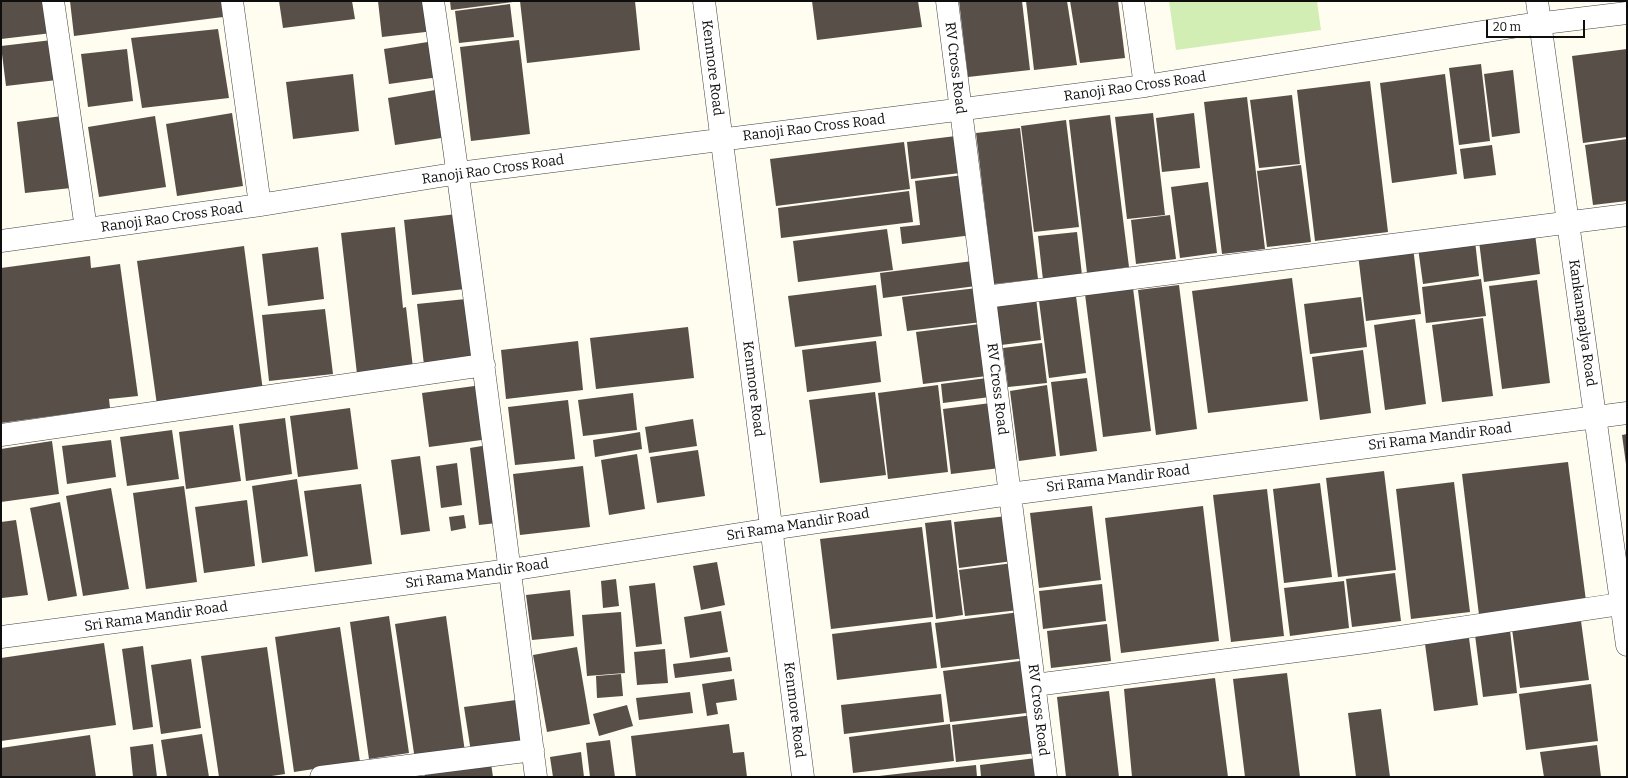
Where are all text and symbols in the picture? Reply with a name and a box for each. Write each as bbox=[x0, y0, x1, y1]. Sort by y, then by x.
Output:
scale bar bbox=[1488, 12, 1587, 38]
street label: Kenmore Road bbox=[698, 19, 726, 117]
text: 20 m bbox=[1493, 20, 1521, 34]
street label: RV Cross Road bbox=[941, 21, 969, 115]
street label: Ranoji Rao Cross Road bbox=[1063, 69, 1207, 105]
street label: Ranoji Rao Cross Road bbox=[742, 111, 886, 145]
street label: Ranoji Rao Cross Road bbox=[421, 152, 565, 188]
street label: Ranoji Rao Cross Road bbox=[100, 200, 244, 236]
street label: Kankanapalya Road bbox=[1565, 259, 1599, 387]
street label: Kenmore Road bbox=[739, 340, 767, 438]
street label: RV Cross Road bbox=[983, 342, 1011, 436]
street label: Sri Rama Mandir Road bbox=[1367, 420, 1513, 454]
street label: Sri Rama Mandir Road bbox=[1045, 462, 1191, 496]
street label: Sri Rama Mandir Road bbox=[725, 505, 871, 545]
street label: Sri Rama Mandir Road bbox=[404, 556, 550, 592]
street label: Sri Rama Mandir Road bbox=[83, 599, 229, 635]
street label: Kenmore Road bbox=[780, 661, 808, 759]
street label: RV Cross Road bbox=[1024, 663, 1052, 757]

